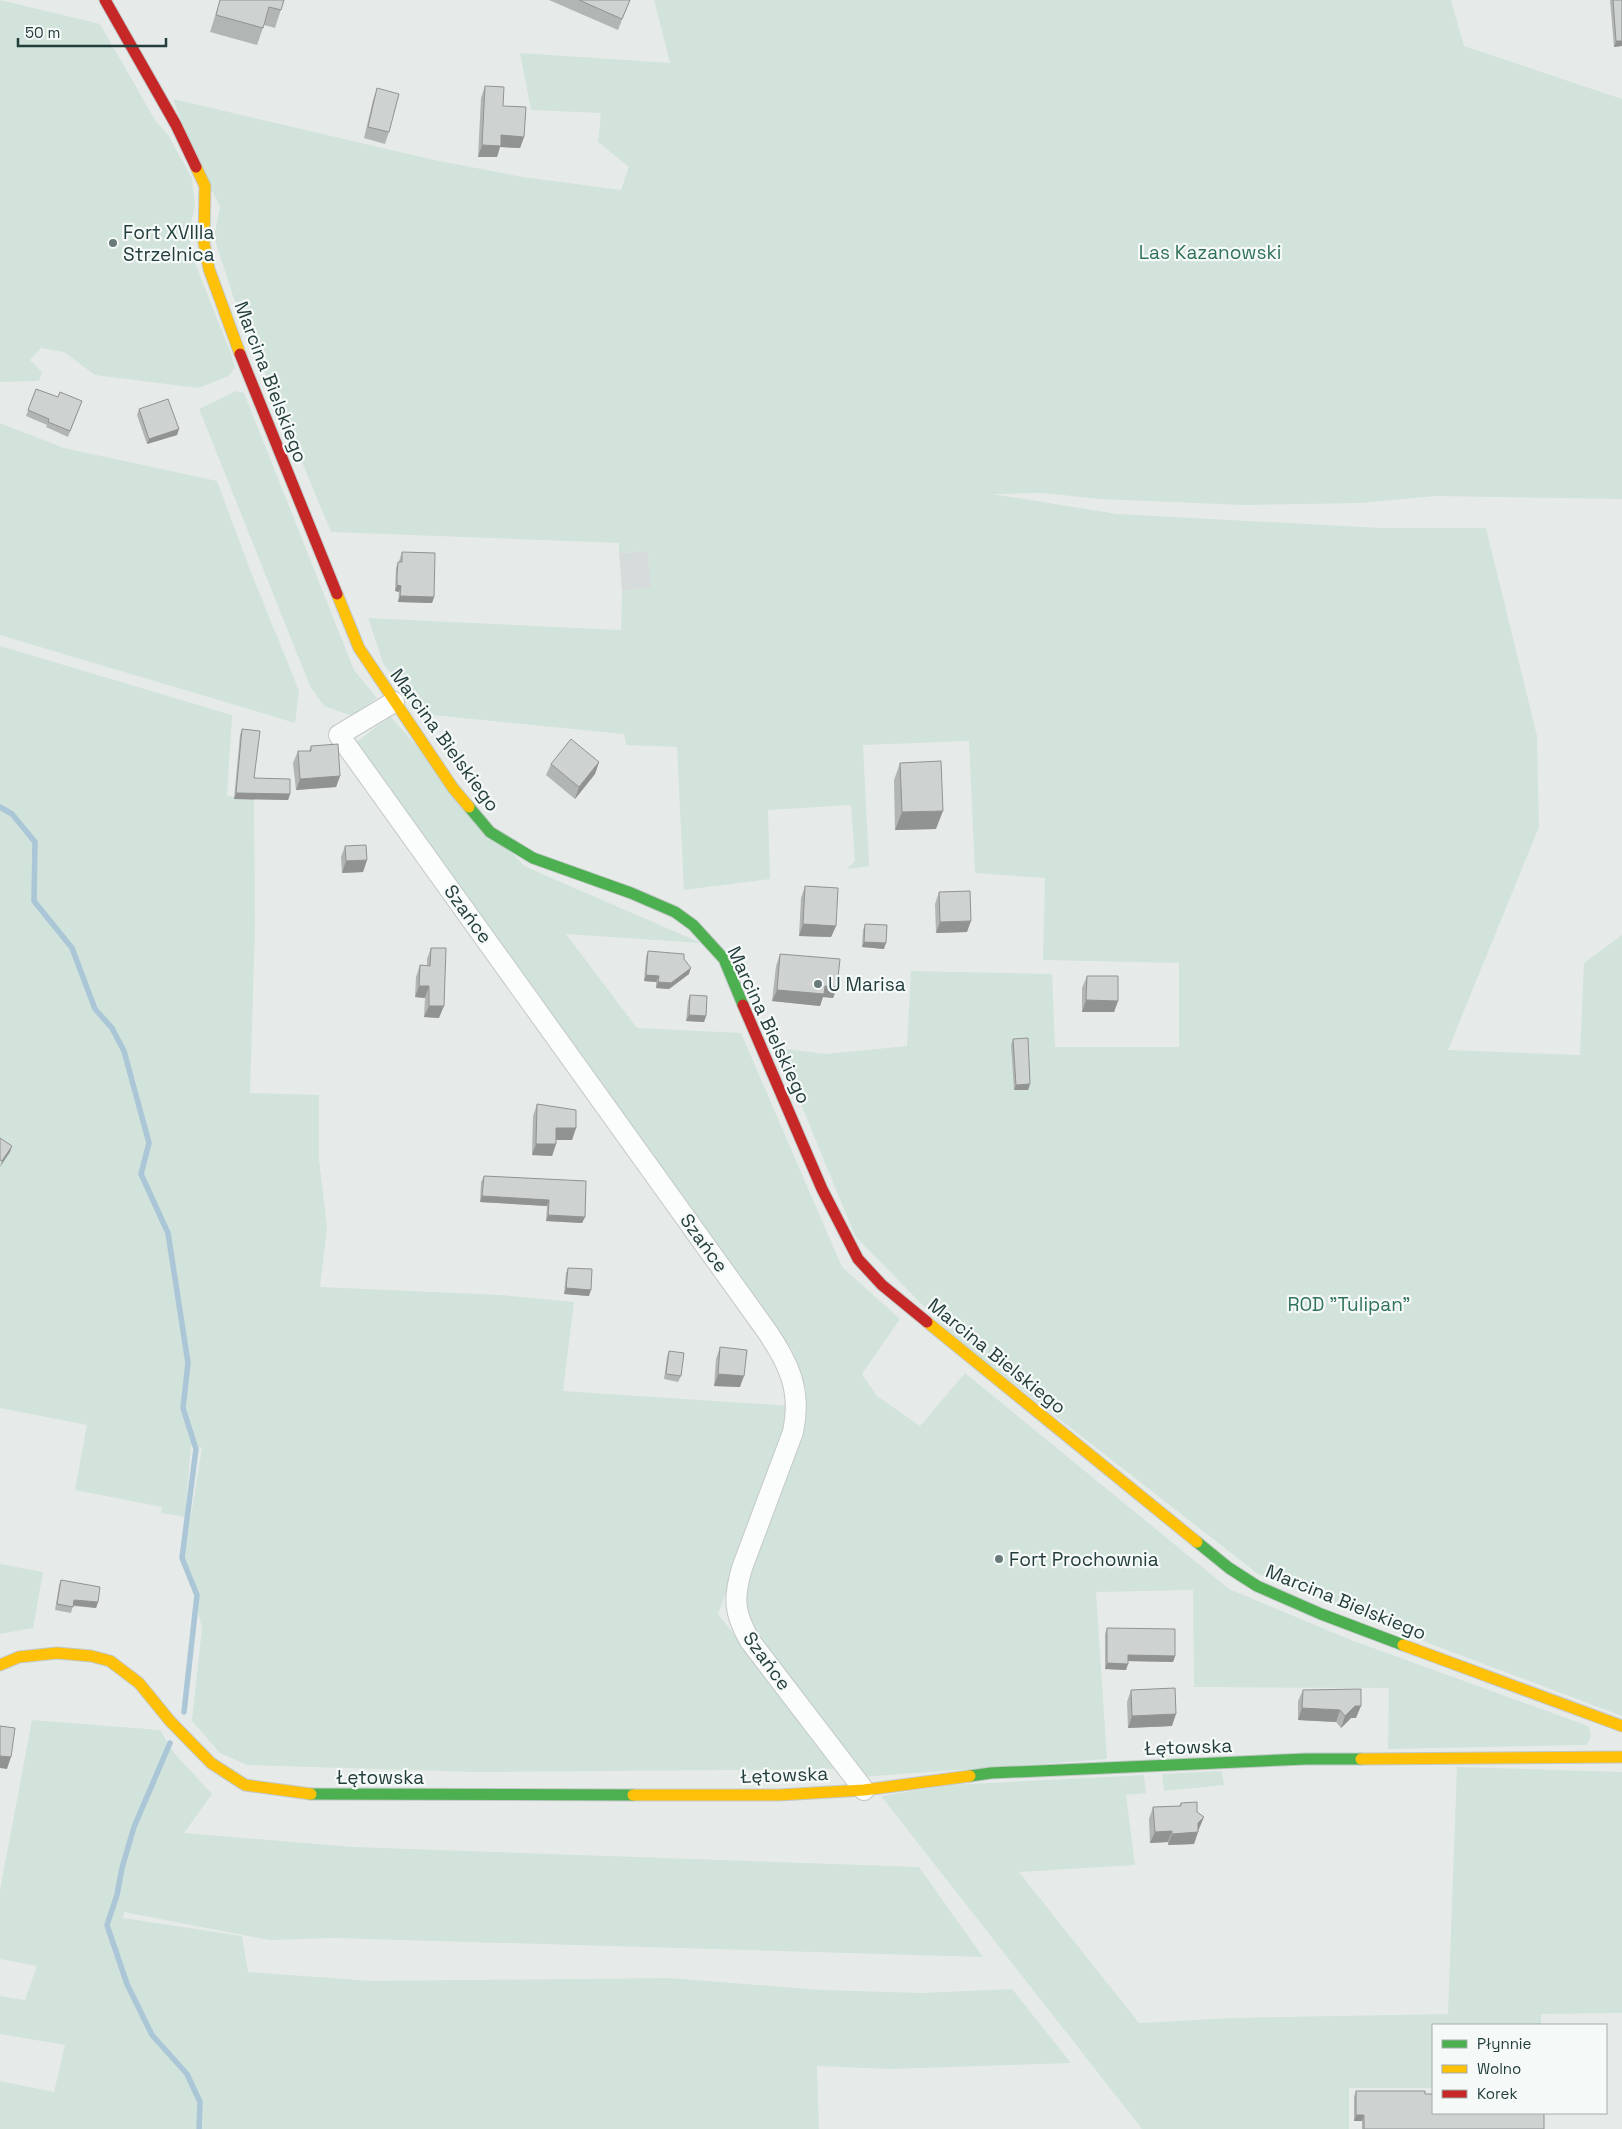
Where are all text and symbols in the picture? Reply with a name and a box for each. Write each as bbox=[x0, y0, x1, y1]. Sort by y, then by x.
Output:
scale bar bbox=[18, 15, 165, 47]
text: 50 m bbox=[25, 23, 60, 42]
place label: Fort XVIIIa Strzelnica bbox=[123, 220, 215, 267]
marker: Fort XVIIIa Strzelnica bbox=[107, 237, 119, 249]
park label: Las Kazanowski bbox=[1139, 240, 1281, 265]
street label: Marcina Bielskiego bbox=[229, 298, 313, 466]
street label: Marcina Bielskiego bbox=[385, 664, 505, 816]
street label: Szańce bbox=[438, 880, 498, 948]
street label: Marcina Bielskiego bbox=[722, 942, 816, 1108]
place label: U Marisa bbox=[828, 972, 906, 997]
marker: U Marisa bbox=[812, 978, 824, 990]
street label: Szańce bbox=[674, 1209, 734, 1277]
park label: ROD "Tulipan" bbox=[1288, 1292, 1410, 1317]
street label: Marcina Bielskiego bbox=[923, 1293, 1071, 1419]
place label: Fort Prochownia bbox=[1009, 1547, 1159, 1572]
marker: Fort Prochownia bbox=[993, 1553, 1005, 1565]
street label: Marcina Bielskiego bbox=[1262, 1558, 1430, 1646]
street label: Szańce bbox=[737, 1627, 797, 1695]
street label: Łętowska bbox=[1143, 1733, 1233, 1761]
street label: Łętowska bbox=[739, 1761, 829, 1789]
street label: Łętowska bbox=[336, 1765, 424, 1790]
legend bbox=[1432, 2024, 1607, 2114]
text: Płynnie bbox=[1477, 2034, 1531, 2053]
text: Wolno bbox=[1477, 2059, 1521, 2078]
text: Korek bbox=[1477, 2084, 1517, 2103]

